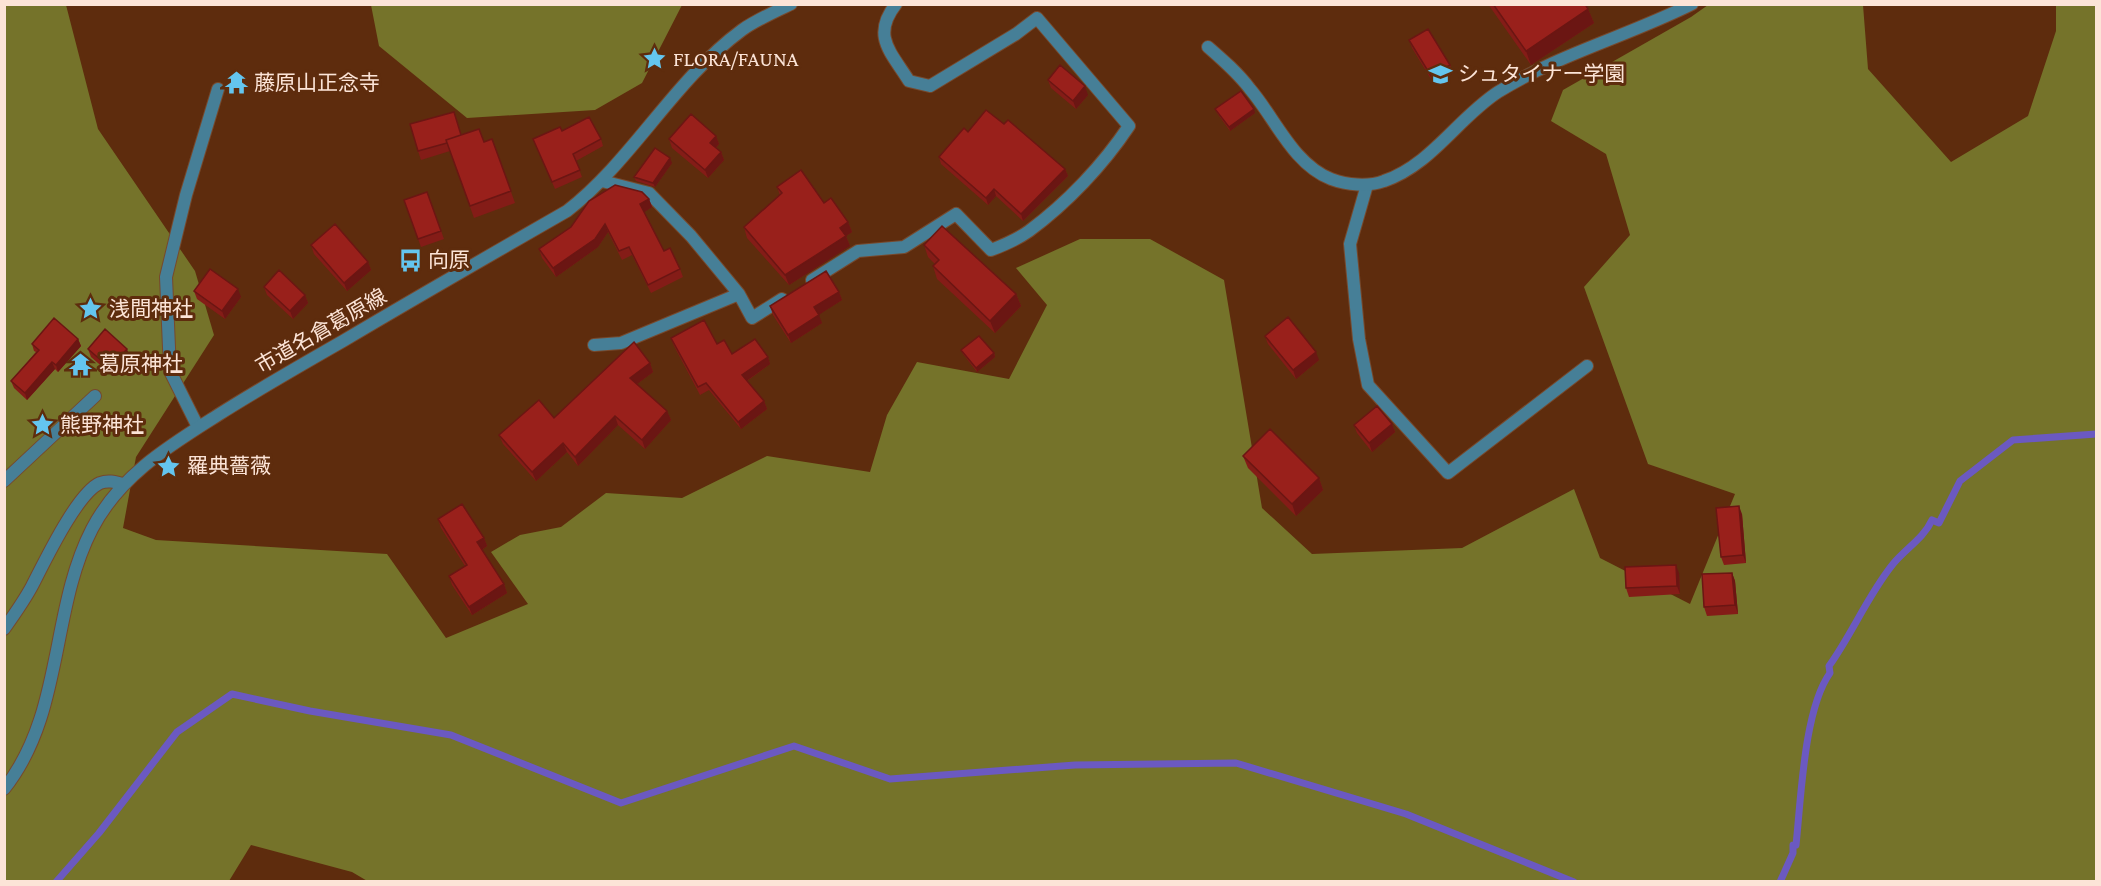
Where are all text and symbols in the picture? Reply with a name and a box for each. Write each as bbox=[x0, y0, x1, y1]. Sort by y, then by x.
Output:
place icon: FLORA/FAUNA bbox=[642, 46, 668, 72]
place label: FLORA/FAUNA bbox=[673, 47, 799, 71]
school or university icon: シュタイナー学園 bbox=[1427, 61, 1453, 87]
place label: シュタイナー学園 bbox=[1458, 62, 1626, 86]
temple icon: 藤原山正念寺 bbox=[223, 70, 249, 96]
place label: 藤原山正念寺 bbox=[254, 71, 380, 95]
bus stop icon: 向原 bbox=[397, 247, 423, 273]
place label: 向原 bbox=[428, 248, 470, 272]
street label: 市道名倉葛原線 bbox=[251, 284, 391, 378]
place icon: 浅間神社 bbox=[78, 296, 104, 322]
place label: 浅間神社 bbox=[109, 297, 193, 321]
temple icon: 葛原神社 bbox=[68, 351, 94, 377]
place label: 葛原神社 bbox=[99, 352, 183, 376]
place icon: 熊野神社 bbox=[29, 412, 55, 438]
place label: 熊野神社 bbox=[60, 413, 144, 437]
place icon: 羅典薔薇 bbox=[156, 453, 182, 479]
place label: 羅典薔薇 bbox=[187, 454, 271, 478]

